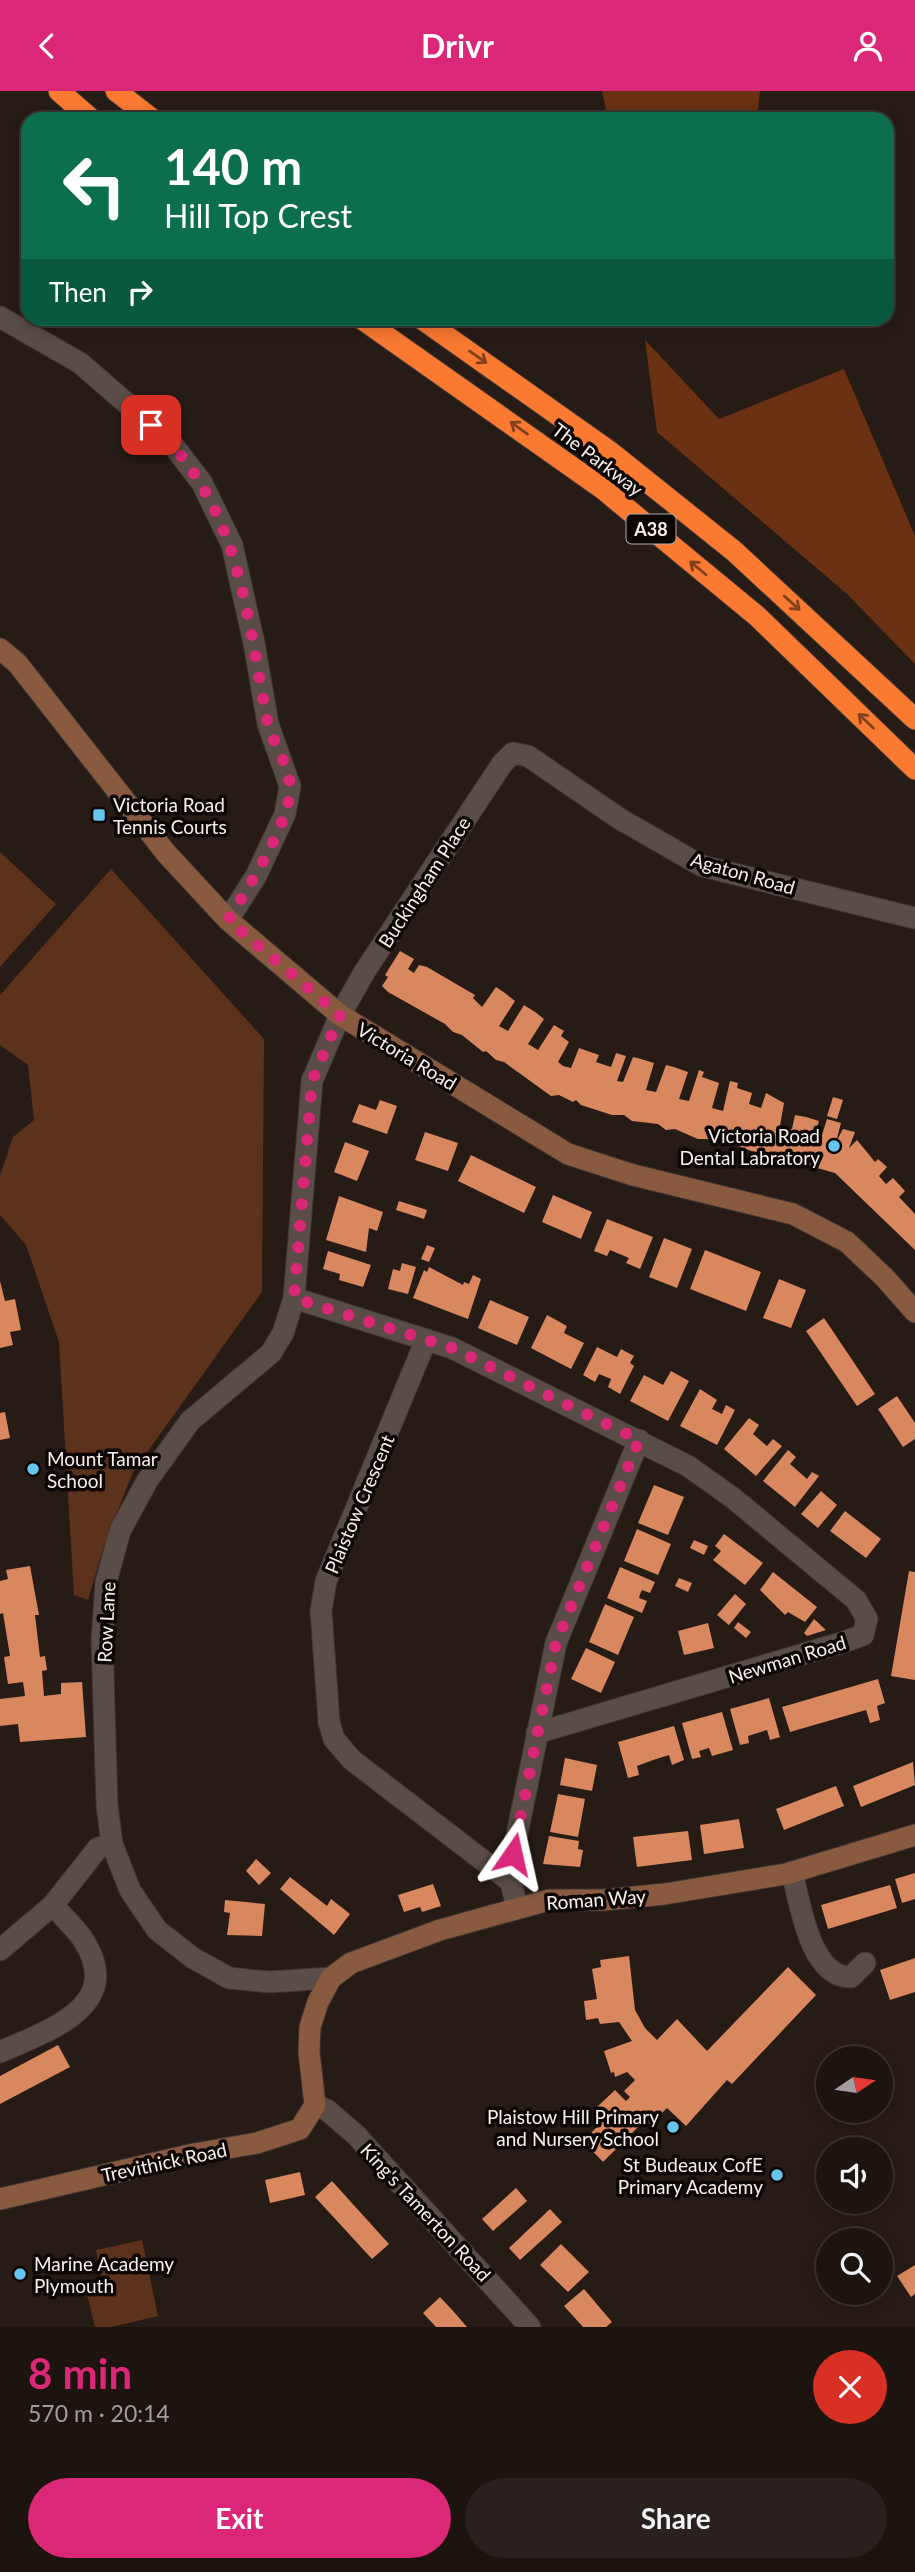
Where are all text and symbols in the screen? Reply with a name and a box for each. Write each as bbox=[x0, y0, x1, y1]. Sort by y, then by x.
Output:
text: Drivr bbox=[421, 26, 494, 65]
icon: back bbox=[28, 27, 66, 65]
icon: person bbox=[849, 27, 887, 65]
text: 140 m bbox=[164, 137, 302, 195]
icon: left bbox=[49, 140, 140, 231]
text: Hill Top Crest bbox=[164, 196, 352, 235]
icon: right bbox=[121, 273, 159, 311]
text: Then bbox=[49, 276, 107, 308]
one-way arrow bbox=[468, 350, 487, 364]
pin bbox=[121, 395, 181, 455]
icon: arrive bbox=[132, 406, 170, 444]
street label: The Parkway bbox=[548, 417, 648, 501]
one-way arrow bbox=[510, 421, 529, 436]
road number: A38 bbox=[626, 515, 676, 543]
one-way arrow bbox=[690, 560, 708, 576]
one-way arrow bbox=[783, 595, 801, 611]
one-way arrow bbox=[858, 713, 875, 730]
place label: Victoria Road Tennis Courts bbox=[113, 793, 227, 838]
marker: Victoria Road Tennis Courts bbox=[91, 807, 107, 823]
street label: Buckingham Place bbox=[373, 812, 475, 952]
street label: Agaton Road bbox=[688, 847, 798, 899]
street label: Victoria Road bbox=[353, 1017, 461, 1095]
place label: Victoria Road Dental Labratory bbox=[679, 1124, 820, 1169]
marker: Victoria Road Dental Labratory bbox=[826, 1138, 842, 1154]
street label: Plaistow Crescent bbox=[319, 1431, 399, 1577]
place label: Mount Tamar School bbox=[47, 1447, 158, 1492]
marker: Mount Tamar School bbox=[25, 1461, 41, 1477]
street label: Row Lane bbox=[92, 1581, 120, 1663]
street label: Newman Road bbox=[725, 1630, 849, 1688]
position arrow bbox=[476, 1817, 550, 1891]
street label: Roman Way bbox=[545, 1884, 647, 1914]
north arrow bbox=[816, 2046, 892, 2123]
map controls bbox=[816, 2046, 893, 2305]
place label: Plaistow Hill Primary and Nursery School bbox=[487, 2105, 659, 2150]
marker: Plaistow Hill Primary and Nursery School bbox=[665, 2119, 681, 2135]
street label: Trevithick Road bbox=[99, 2137, 229, 2187]
button: sound bbox=[816, 2137, 893, 2214]
street label: King's Tamerton Road bbox=[356, 2138, 496, 2286]
place label: St Budeaux CofE Primary Academy bbox=[618, 2153, 763, 2198]
marker: St Budeaux CofE Primary Academy bbox=[769, 2167, 785, 2183]
button: search bbox=[816, 2228, 893, 2305]
place label: Marine Academy Plymouth bbox=[34, 2252, 174, 2297]
marker: Marine Academy Plymouth bbox=[12, 2266, 28, 2282]
text: 8 min bbox=[28, 2348, 132, 2398]
button: close bbox=[813, 2350, 887, 2424]
text: 570 m · 20:14 bbox=[28, 2399, 170, 2427]
button: Exit bbox=[28, 2478, 451, 2558]
button: Share bbox=[465, 2478, 887, 2558]

